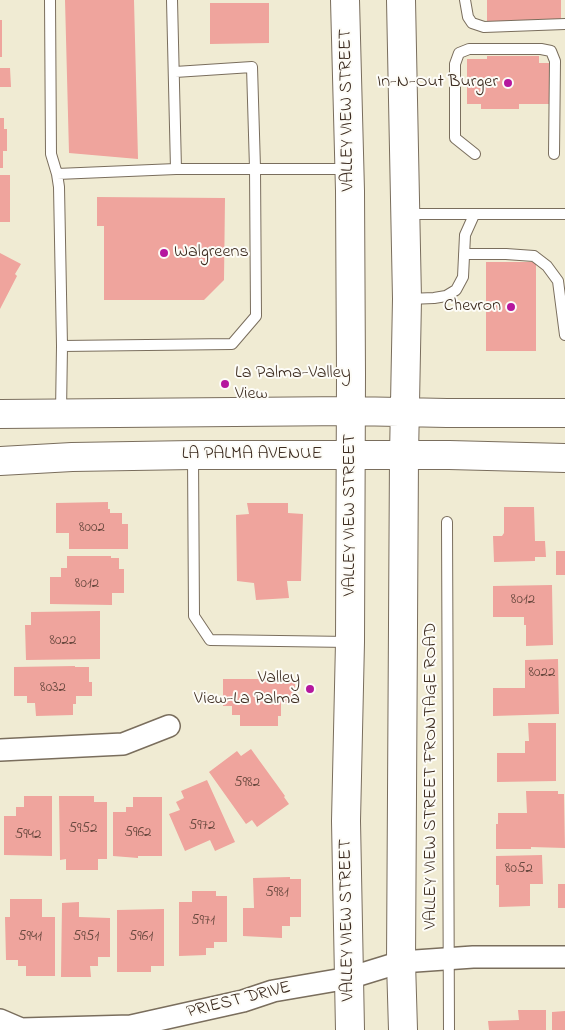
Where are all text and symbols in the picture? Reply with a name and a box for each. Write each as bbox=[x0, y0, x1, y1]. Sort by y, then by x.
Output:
street label: VALLEY VIEW STREET bbox=[336, 29, 360, 191]
place label: In-N-Out Burger bbox=[377, 72, 498, 94]
marker: In-N-Out Burger bbox=[502, 77, 514, 89]
place label: Walgreens bbox=[174, 242, 249, 264]
marker: Walgreens bbox=[158, 247, 170, 259]
place label: Chevron bbox=[444, 296, 501, 318]
marker: Chevron bbox=[505, 301, 517, 313]
place label: La Palma-Valley View bbox=[235, 363, 351, 406]
marker: La Palma-Valley View bbox=[219, 378, 231, 390]
street label: VALLEY VIEW STREET bbox=[340, 434, 362, 596]
street label: LA PALMA AVENUE bbox=[182, 444, 322, 466]
house number: 8002 bbox=[79, 520, 105, 538]
house number: 8012 bbox=[75, 576, 99, 594]
house number: 8012 bbox=[511, 592, 535, 610]
street label: VALLEY VIEW STREET FRONTAGE ROAD bbox=[421, 622, 443, 930]
house number: 8022 bbox=[49, 633, 77, 651]
house number: 8022 bbox=[528, 665, 556, 683]
place label: Valley View-La Palma bbox=[194, 668, 300, 711]
house number: 8032 bbox=[40, 680, 66, 698]
marker: Valley View-La Palma bbox=[304, 683, 316, 695]
house number: 5982 bbox=[234, 775, 260, 793]
house number: 5972 bbox=[189, 818, 215, 836]
house number: 5952 bbox=[68, 821, 98, 839]
house number: 5962 bbox=[124, 825, 152, 843]
house number: 5942 bbox=[15, 827, 41, 845]
street label: VALLEY VIEW STREET bbox=[336, 839, 360, 1001]
house number: 8052 bbox=[505, 861, 533, 879]
house number: 5981 bbox=[265, 885, 289, 903]
house number: 5971 bbox=[191, 913, 215, 931]
house number: 5941 bbox=[18, 929, 42, 947]
house number: 5951 bbox=[73, 929, 99, 947]
house number: 5961 bbox=[129, 929, 153, 947]
street label: PRIEST DRIVE bbox=[185, 978, 293, 1024]

